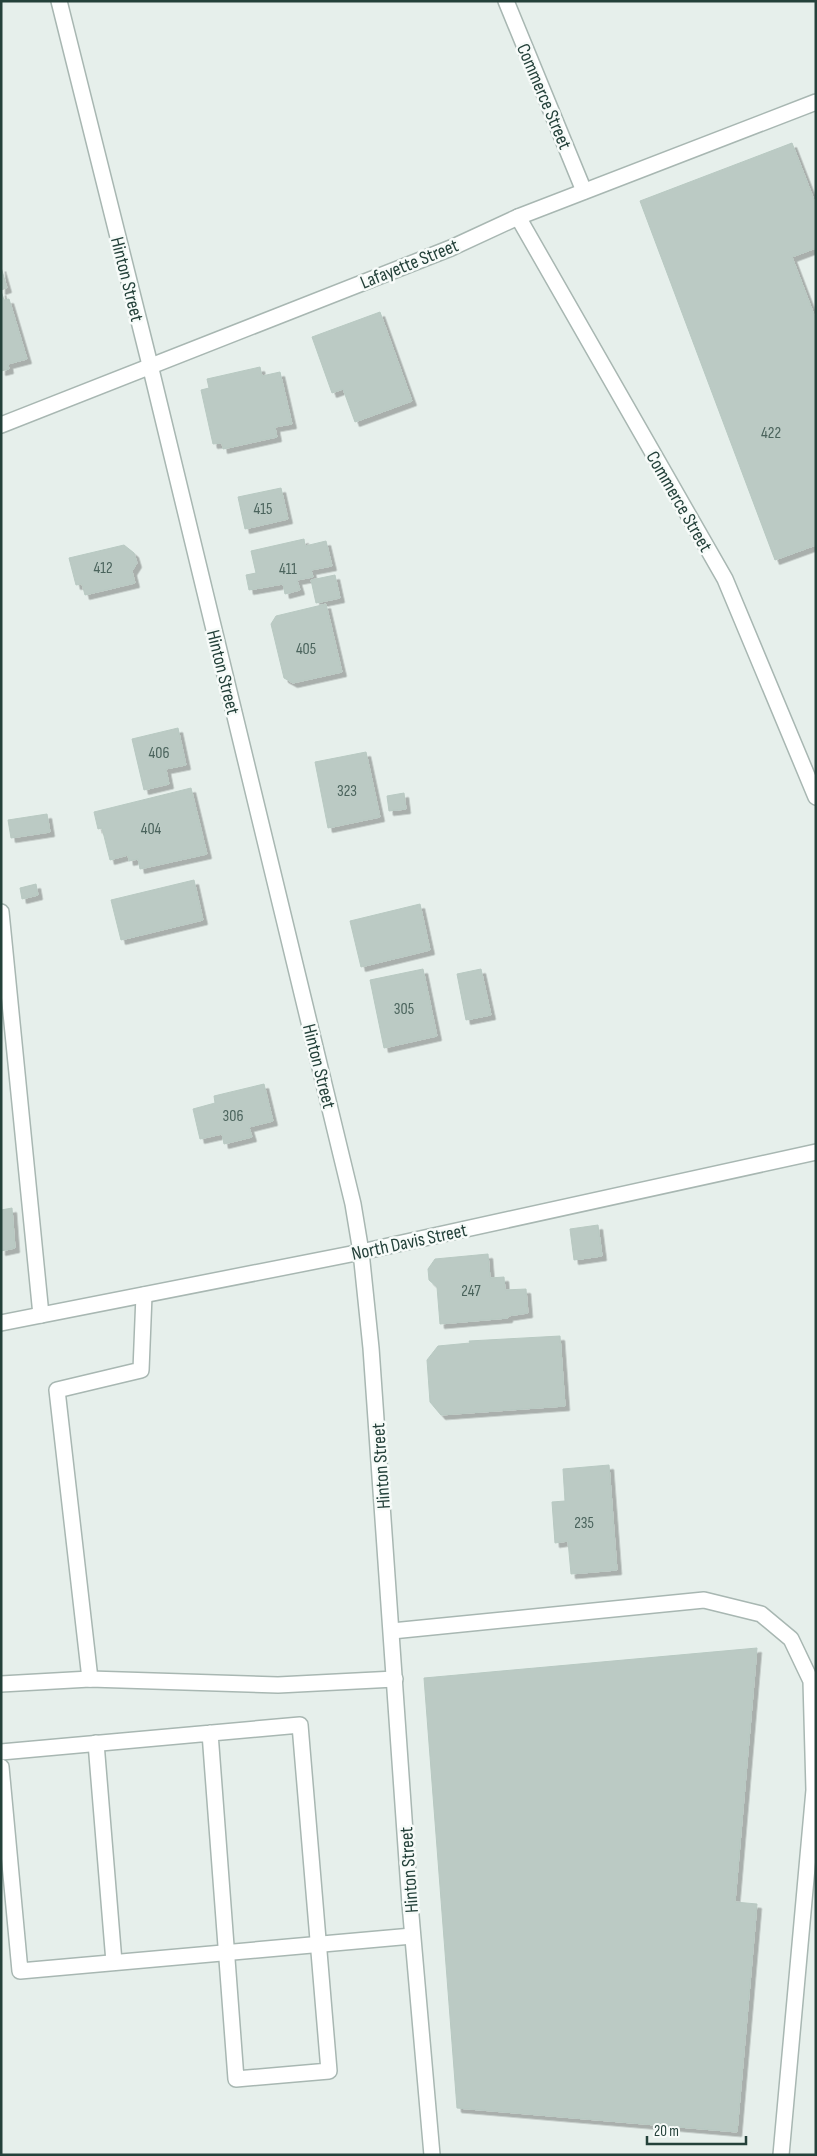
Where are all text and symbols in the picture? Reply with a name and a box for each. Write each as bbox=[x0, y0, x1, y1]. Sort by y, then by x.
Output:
street label: Commerce Street bbox=[511, 40, 576, 153]
street label: Lafayette Street bbox=[357, 234, 462, 294]
street label: Hinton Street bbox=[105, 235, 148, 324]
house number: 422 bbox=[761, 424, 781, 443]
street label: Commerce Street bbox=[641, 447, 717, 556]
house number: 415 bbox=[254, 500, 272, 519]
house number: 412 bbox=[93, 559, 113, 578]
house number: 411 bbox=[279, 560, 297, 579]
street label: Hinton Street bbox=[201, 628, 244, 717]
house number: 405 bbox=[296, 640, 316, 659]
house number: 406 bbox=[149, 744, 169, 763]
house number: 323 bbox=[337, 782, 357, 801]
house number: 404 bbox=[141, 820, 162, 839]
house number: 305 bbox=[394, 1000, 414, 1019]
street label: Hinton Street bbox=[297, 1022, 340, 1111]
house number: 306 bbox=[223, 1107, 243, 1126]
street label: North Davis Street bbox=[349, 1219, 469, 1266]
house number: 247 bbox=[461, 1282, 481, 1301]
street label: Hinton Street bbox=[367, 1422, 396, 1510]
house number: 235 bbox=[574, 1514, 594, 1533]
street label: Hinton Street bbox=[395, 1826, 424, 1914]
scale bar bbox=[647, 2114, 746, 2146]
text: 20 m bbox=[654, 2122, 679, 2141]

